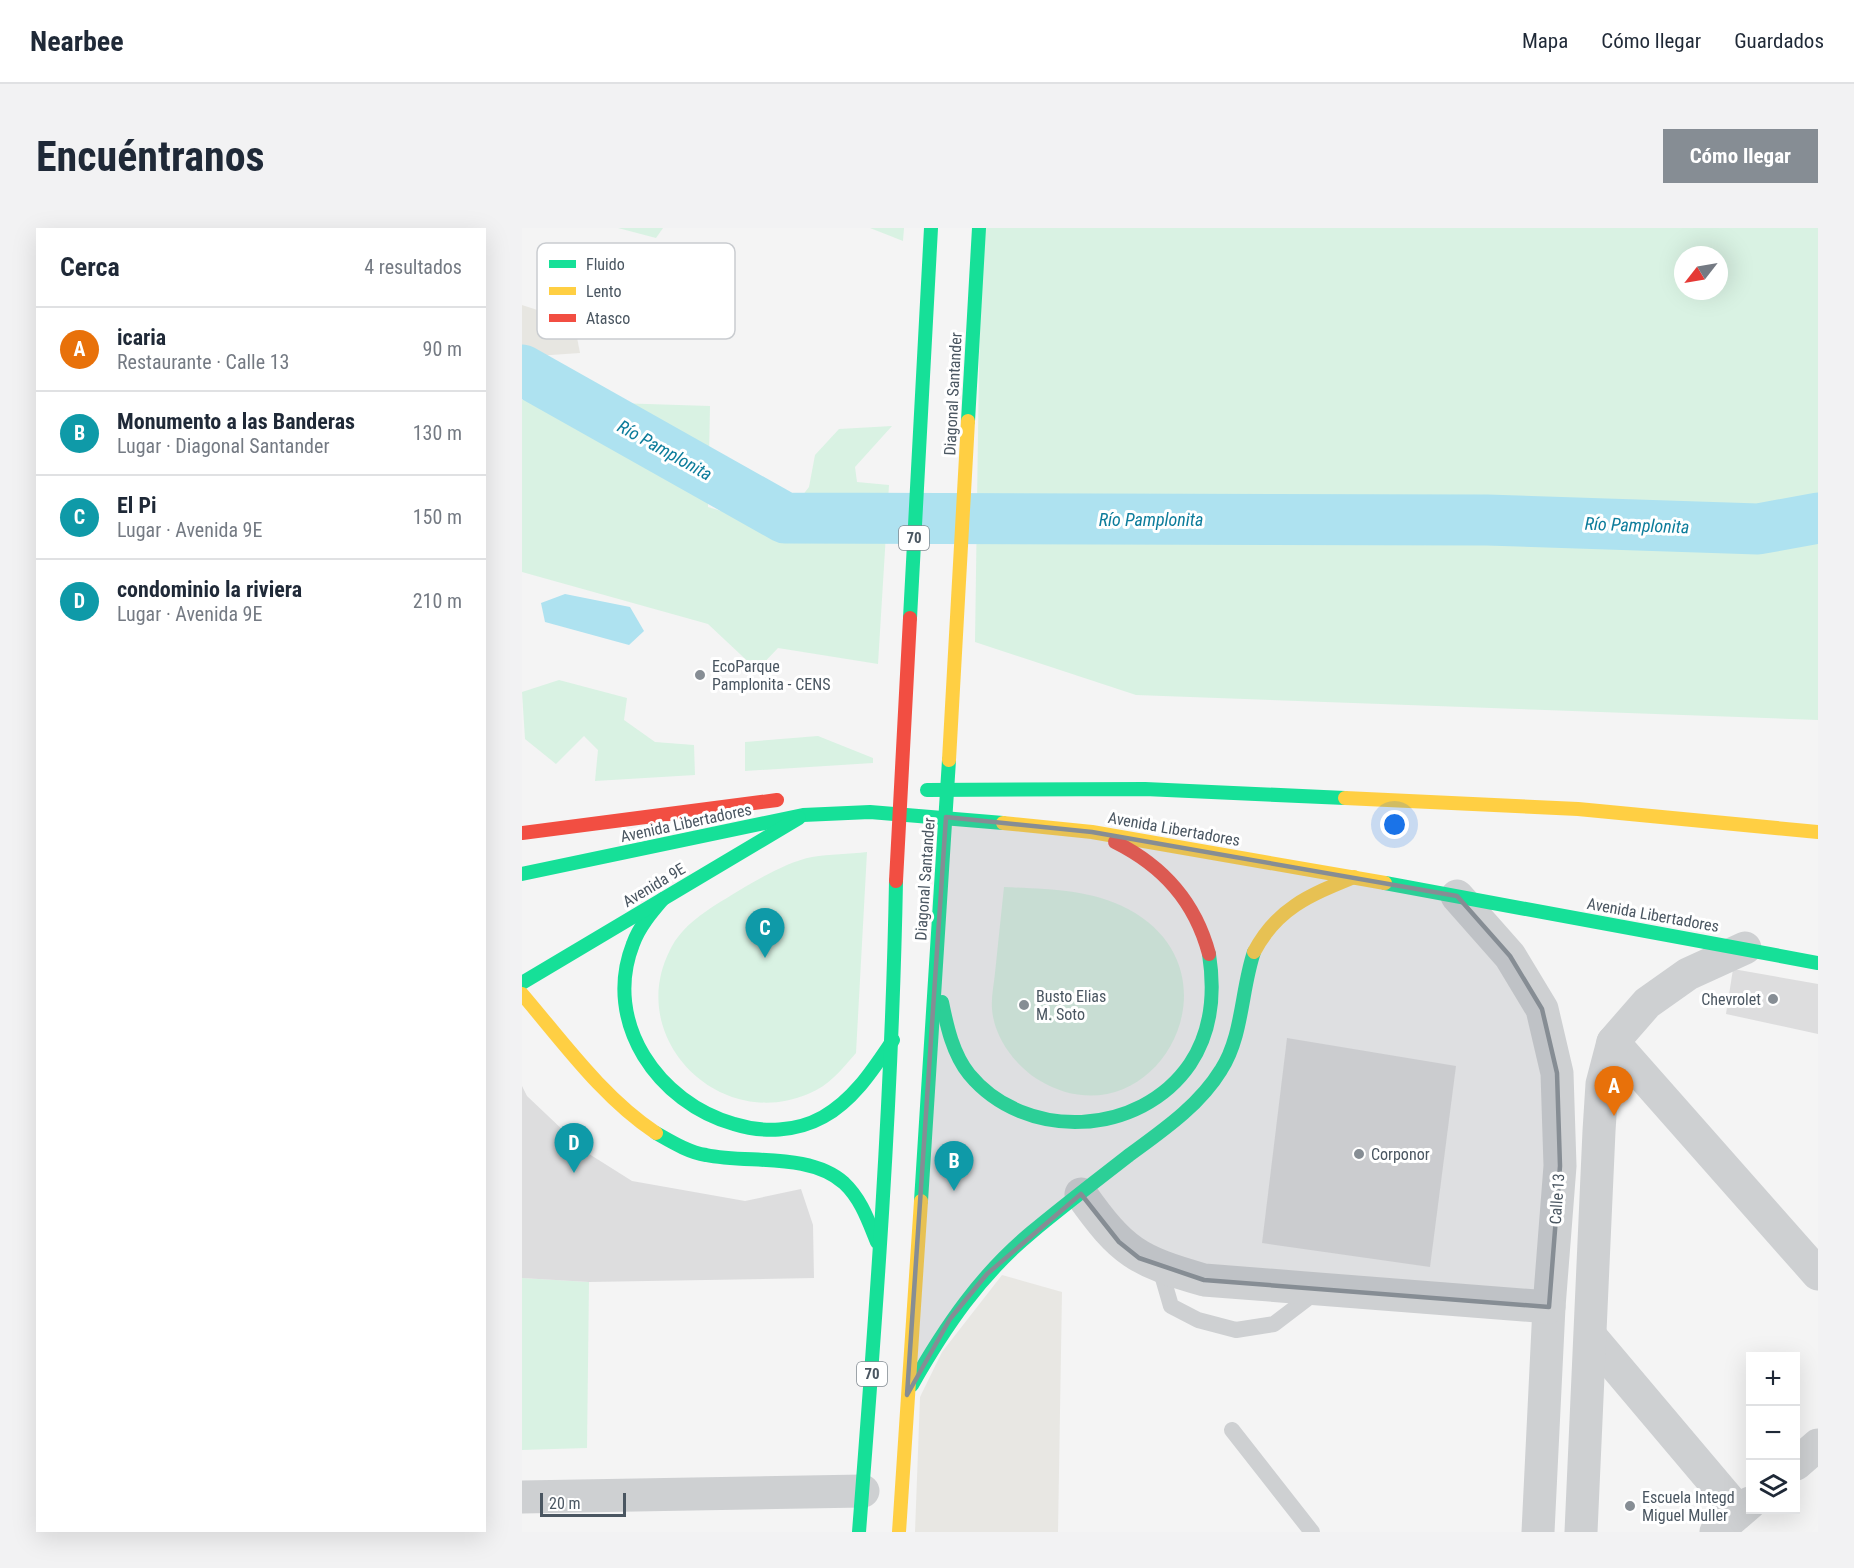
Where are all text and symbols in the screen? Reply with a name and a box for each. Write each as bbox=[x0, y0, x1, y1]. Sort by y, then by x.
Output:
text: Nearbee bbox=[30, 25, 124, 58]
text: Mapa bbox=[1522, 29, 1568, 53]
text: Cómo llegar bbox=[1601, 29, 1701, 53]
text: Guardados bbox=[1734, 29, 1824, 53]
button: Cómo llegar bbox=[1663, 129, 1818, 183]
text: Encuéntranos bbox=[36, 132, 265, 181]
legend bbox=[537, 243, 735, 339]
north arrow bbox=[1674, 246, 1728, 300]
text: Cerca bbox=[60, 252, 120, 282]
text: 4 resultados bbox=[364, 255, 462, 279]
text: Fluido bbox=[586, 255, 625, 274]
text: Lento bbox=[586, 282, 621, 301]
text: Atasco bbox=[586, 309, 630, 328]
text: icaria bbox=[117, 325, 166, 350]
street label: Diagonal Santander bbox=[940, 332, 966, 456]
text: A bbox=[74, 337, 85, 361]
text: 90 m bbox=[423, 337, 462, 361]
text: Restaurante · Calle 13 bbox=[117, 350, 289, 374]
text: Monumento a las Banderas bbox=[117, 409, 355, 434]
water label: Río Pamplonita bbox=[614, 415, 716, 485]
text: B bbox=[74, 421, 85, 445]
text: 130 m bbox=[413, 421, 462, 445]
text: Lugar · Diagonal Santander bbox=[117, 434, 330, 458]
text: El Pi bbox=[117, 493, 156, 518]
text: C bbox=[74, 505, 85, 529]
text: 150 m bbox=[413, 505, 462, 529]
water label: Río Pamplonita bbox=[1099, 509, 1203, 530]
water label: Río Pamplonita bbox=[1584, 513, 1690, 537]
text: Lugar · Avenida 9E bbox=[117, 518, 262, 542]
road number: 70 bbox=[899, 526, 929, 550]
text: condominio la riviera bbox=[117, 577, 302, 602]
text: D bbox=[74, 589, 85, 613]
text: 210 m bbox=[413, 589, 462, 613]
text: Lugar · Avenida 9E bbox=[117, 602, 262, 626]
place label: EcoParque Pamplonita - CENS bbox=[712, 657, 830, 694]
marker: EcoParque Pamplonita - CENS bbox=[693, 668, 707, 682]
street label: Avenida Libertadores bbox=[619, 800, 753, 846]
street label: Avenida Libertadores bbox=[1107, 808, 1241, 850]
your location bbox=[1380, 810, 1409, 839]
street label: Diagonal Santander bbox=[911, 817, 939, 941]
street label: Avenida 9E bbox=[619, 859, 689, 911]
street label: Avenida Libertadores bbox=[1586, 894, 1720, 936]
pin: C bbox=[746, 908, 784, 958]
place label: Busto Elias M. Soto bbox=[1036, 987, 1106, 1024]
place label: Chevrolet bbox=[1701, 990, 1761, 1009]
marker: Chevrolet bbox=[1766, 992, 1780, 1006]
marker: Busto Elias M. Soto bbox=[1017, 998, 1031, 1012]
pin: A bbox=[1594, 1066, 1634, 1116]
pin: D bbox=[554, 1124, 594, 1173]
pin: B bbox=[934, 1142, 974, 1191]
place label: Corponor bbox=[1371, 1145, 1430, 1164]
marker: Corponor bbox=[1352, 1147, 1366, 1161]
street label: Calle 13 bbox=[1546, 1173, 1568, 1225]
map controls bbox=[1746, 1352, 1800, 1514]
button: + bbox=[1746, 1352, 1800, 1406]
road number: 70 bbox=[857, 1362, 887, 1386]
button: − bbox=[1746, 1406, 1800, 1460]
button: layers bbox=[1746, 1460, 1800, 1514]
place label: Escuela Integd Miguel Muller bbox=[1642, 1488, 1735, 1525]
scale bar bbox=[540, 1490, 626, 1518]
text: 20 m bbox=[549, 1494, 581, 1513]
marker: Escuela Integd Miguel Muller bbox=[1623, 1499, 1637, 1513]

